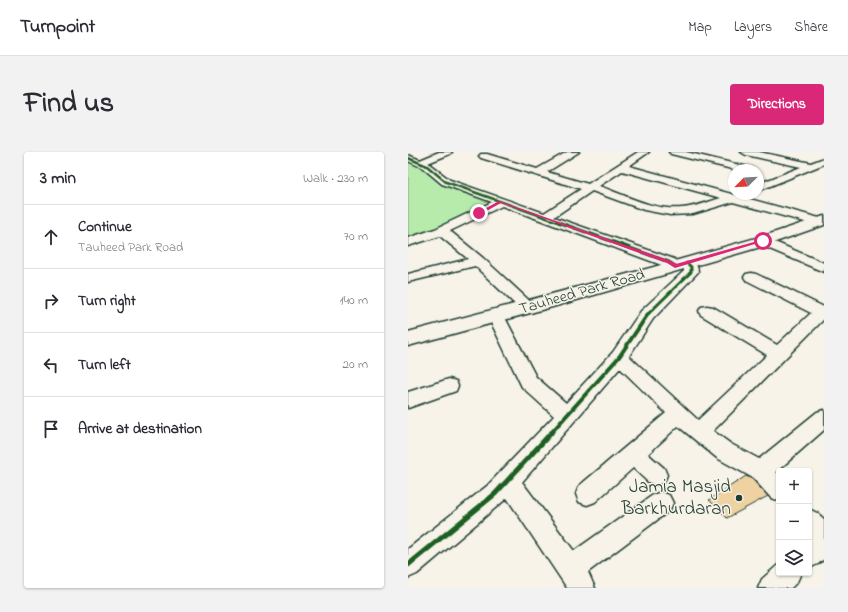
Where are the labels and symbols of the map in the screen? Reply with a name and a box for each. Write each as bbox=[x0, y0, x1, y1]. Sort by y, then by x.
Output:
north arrow bbox=[728, 164, 764, 200]
route end bbox=[470, 204, 488, 222]
route start bbox=[754, 232, 772, 250]
street label: Tauheed Park Road bbox=[516, 263, 648, 321]
place label: Jamia Masjid Barkhurdaran bbox=[621, 474, 731, 523]
marker: Jamia Masjid Barkhurdaran bbox=[734, 493, 744, 503]

